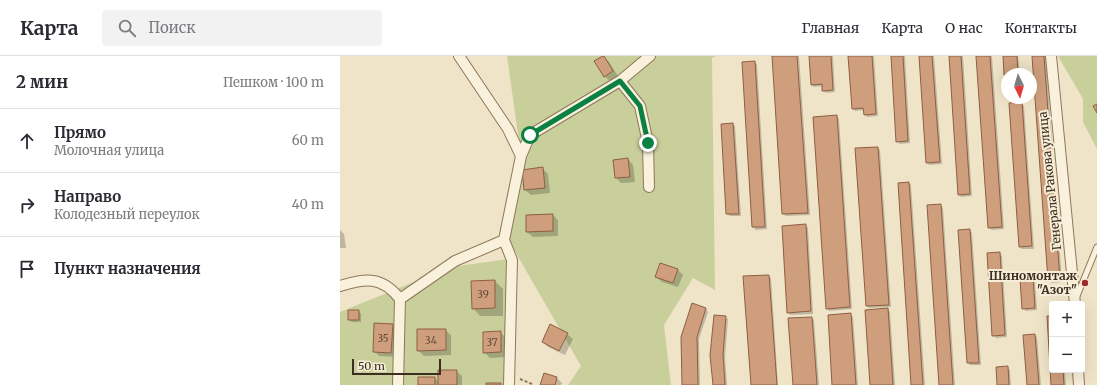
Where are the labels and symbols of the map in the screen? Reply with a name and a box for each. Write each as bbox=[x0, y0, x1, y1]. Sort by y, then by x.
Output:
north arrow bbox=[1001, 68, 1037, 104]
street label: Генерала Ракова улица bbox=[1035, 110, 1064, 251]
route start bbox=[521, 126, 539, 144]
route end bbox=[639, 134, 657, 152]
place label: Шиномонтаж "Азот" bbox=[989, 268, 1078, 297]
marker: Шиномонтаж "Азот" bbox=[1080, 278, 1090, 288]
house number: 39 bbox=[477, 288, 489, 301]
house number: 35 bbox=[377, 332, 389, 345]
house number: 34 bbox=[425, 334, 437, 347]
house number: 37 bbox=[486, 336, 498, 349]
scale bar bbox=[352, 357, 441, 376]

